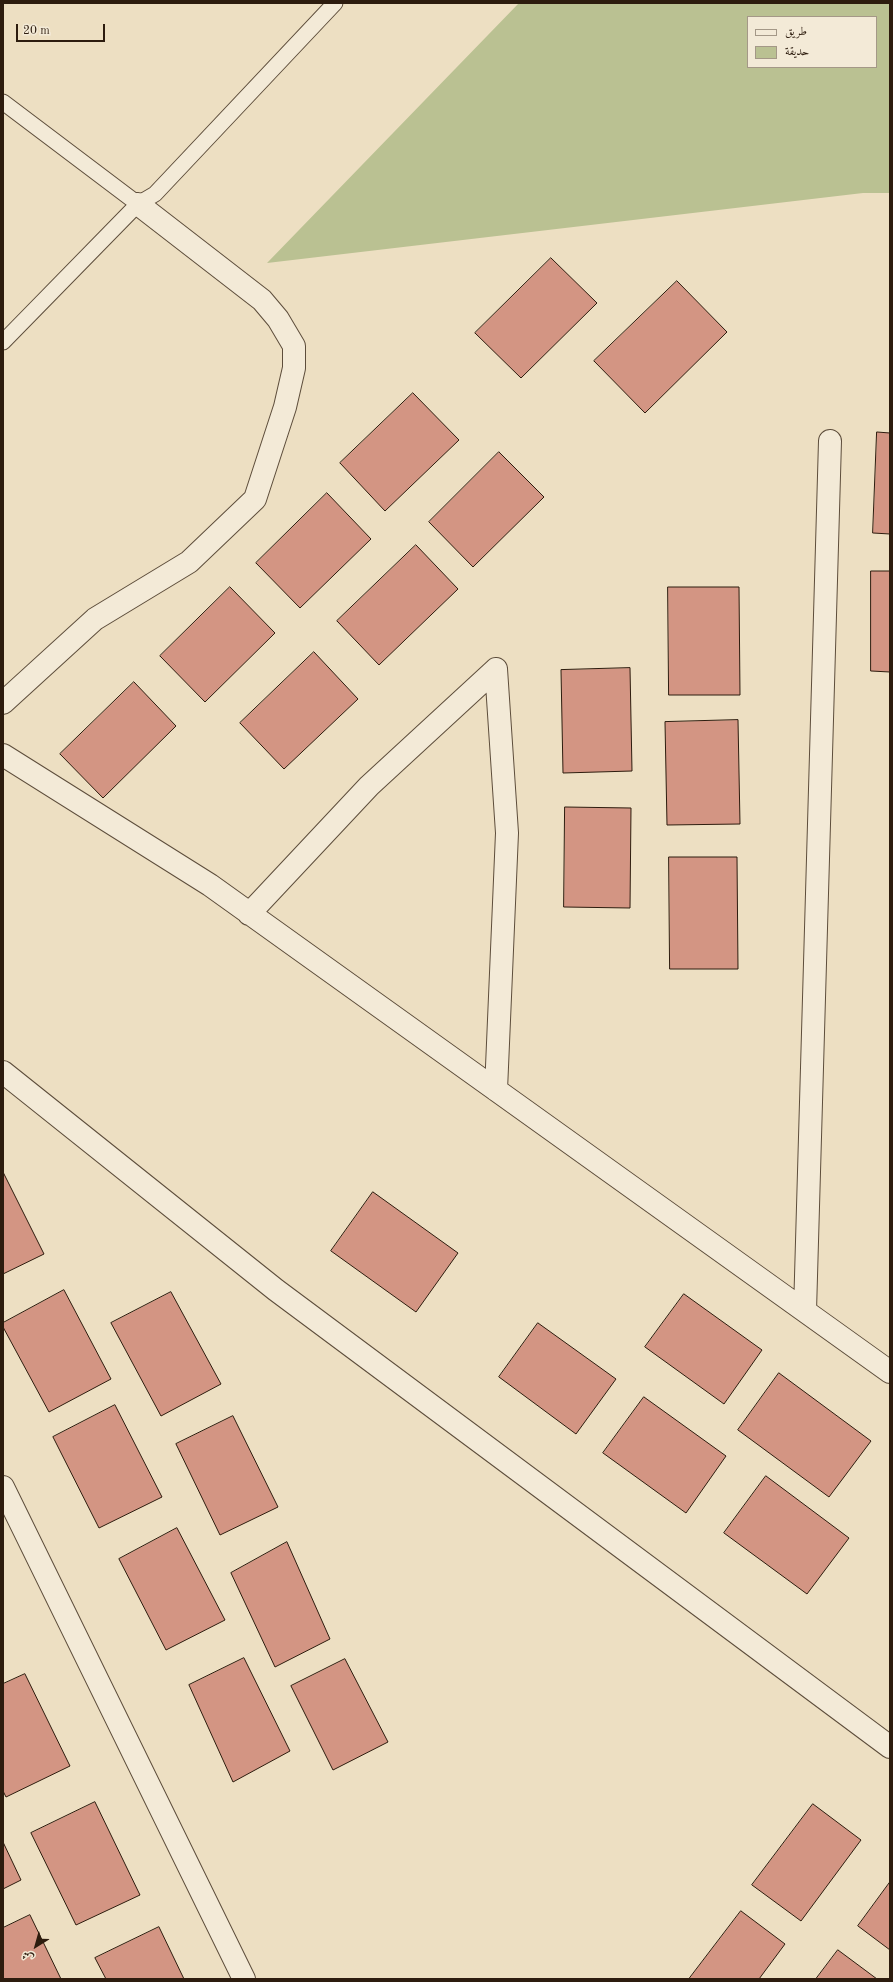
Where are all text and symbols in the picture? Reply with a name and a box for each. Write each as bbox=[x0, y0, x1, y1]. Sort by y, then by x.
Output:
scale bar bbox=[18, 16, 107, 42]
legend bbox=[747, 16, 877, 68]
text: 20 m bbox=[23, 25, 50, 37]
text: طريق bbox=[785, 26, 807, 38]
text: حديقة bbox=[785, 46, 809, 58]
north arrow bbox=[16, 1926, 56, 1966]
text: ش bbox=[21, 1948, 36, 1964]

